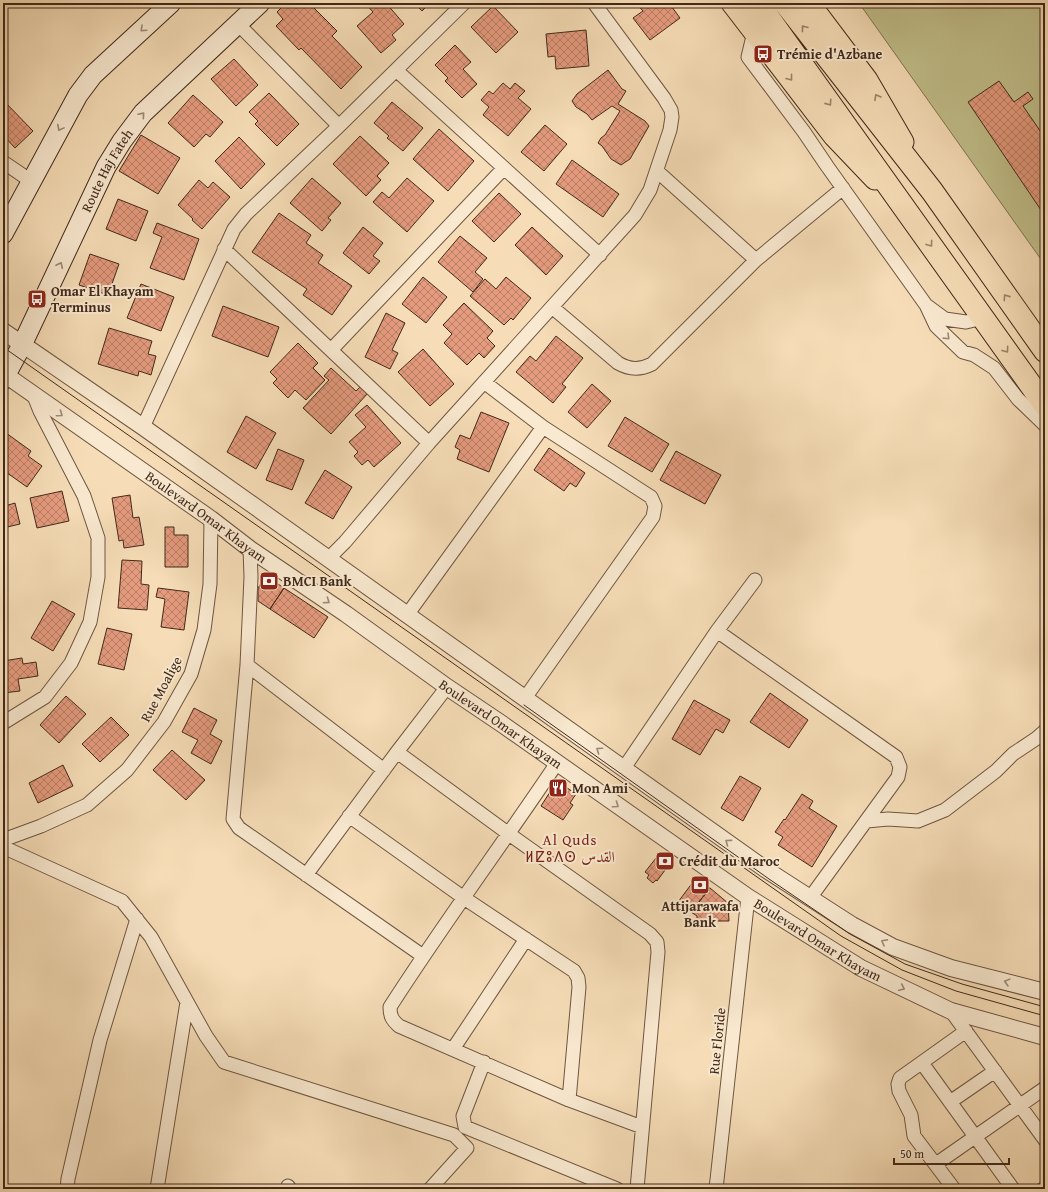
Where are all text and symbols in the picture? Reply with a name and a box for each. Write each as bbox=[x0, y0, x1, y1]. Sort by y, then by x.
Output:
one-way arrow bbox=[140, 25, 147, 32]
one-way arrow bbox=[802, 26, 809, 33]
bus stop icon: Trémie d'Azbane bbox=[752, 43, 774, 65]
place label: Trémie d'Azbane bbox=[777, 44, 883, 64]
one-way arrow bbox=[785, 74, 792, 81]
one-way arrow bbox=[874, 94, 881, 101]
one-way arrow bbox=[824, 99, 831, 106]
one-way arrow bbox=[138, 112, 145, 119]
one-way arrow bbox=[57, 124, 65, 131]
street label: Route Haj Fateh bbox=[76, 124, 138, 216]
one-way arrow bbox=[925, 240, 933, 247]
one-way arrow bbox=[55, 262, 63, 269]
place label: Omar El Khayam Terminus bbox=[51, 281, 154, 317]
bus stop icon: Omar El Khayam Terminus bbox=[26, 288, 48, 310]
one-way arrow bbox=[1003, 294, 1011, 301]
one-way arrow bbox=[942, 332, 950, 340]
one-way arrow bbox=[1001, 345, 1008, 352]
one-way arrow bbox=[56, 409, 63, 417]
street label: Boulevard Omar Khayam bbox=[141, 466, 271, 568]
bank icon: BMCI Bank bbox=[258, 570, 280, 592]
place label: BMCI Bank bbox=[283, 571, 353, 591]
one-way arrow bbox=[323, 596, 330, 604]
street label: Rue Moalige bbox=[135, 652, 187, 725]
street label: Boulevard Omar Khayam bbox=[435, 674, 567, 774]
one-way arrow bbox=[596, 747, 603, 755]
restaurant icon: Mon Ami bbox=[547, 777, 569, 799]
place label: Mon Ami bbox=[572, 778, 629, 798]
one-way arrow bbox=[612, 800, 619, 807]
district label: Al Quds ⵍⵇⵓⴷⵙ القدس bbox=[525, 829, 615, 867]
one-way arrow bbox=[725, 840, 732, 847]
bank icon: Crédit du Maroc bbox=[654, 850, 676, 872]
place label: Crédit du Maroc bbox=[679, 851, 780, 871]
bank icon: Attijarawafa Bank bbox=[689, 874, 711, 896]
street label: Boulevard Omar Khayam bbox=[750, 893, 885, 987]
place label: Attijarawafa Bank bbox=[661, 896, 740, 932]
one-way arrow bbox=[881, 939, 888, 947]
one-way arrow bbox=[1004, 978, 1011, 987]
one-way arrow bbox=[898, 983, 906, 991]
street label: Rue Floride bbox=[704, 1006, 730, 1075]
scale bar bbox=[894, 1140, 1009, 1166]
text: 50 m bbox=[900, 1145, 924, 1162]

